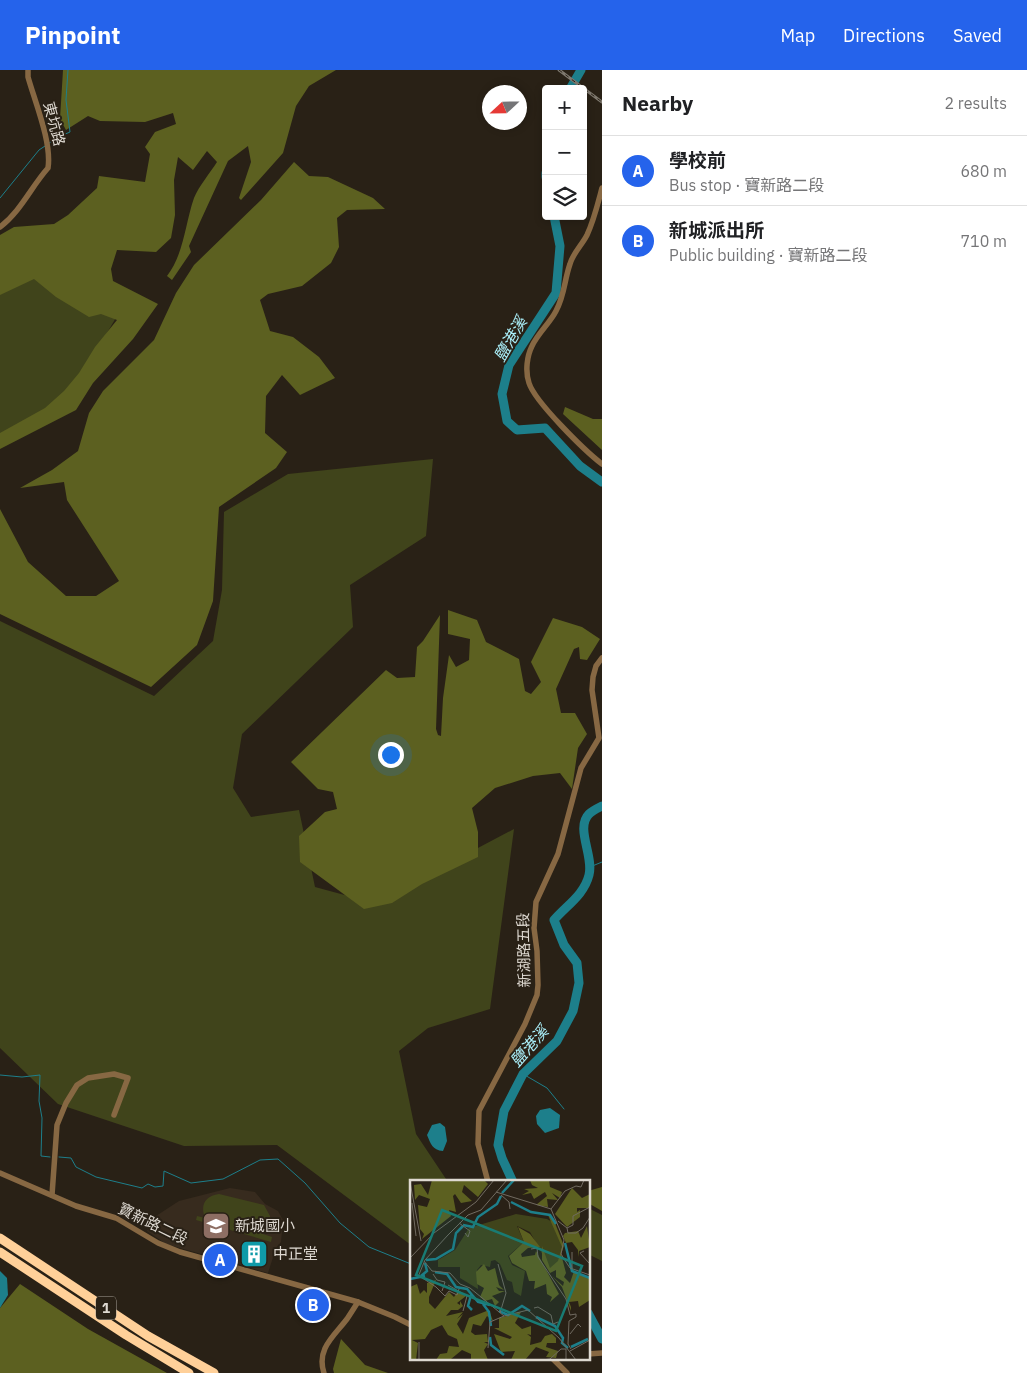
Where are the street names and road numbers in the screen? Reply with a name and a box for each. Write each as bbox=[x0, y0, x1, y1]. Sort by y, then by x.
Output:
street label: 東坑路 bbox=[39, 100, 69, 148]
street label: 新湖路五段 bbox=[513, 912, 534, 988]
street label: 寶新路二段 bbox=[115, 1199, 191, 1249]
road number: 1 bbox=[96, 1296, 116, 1320]

